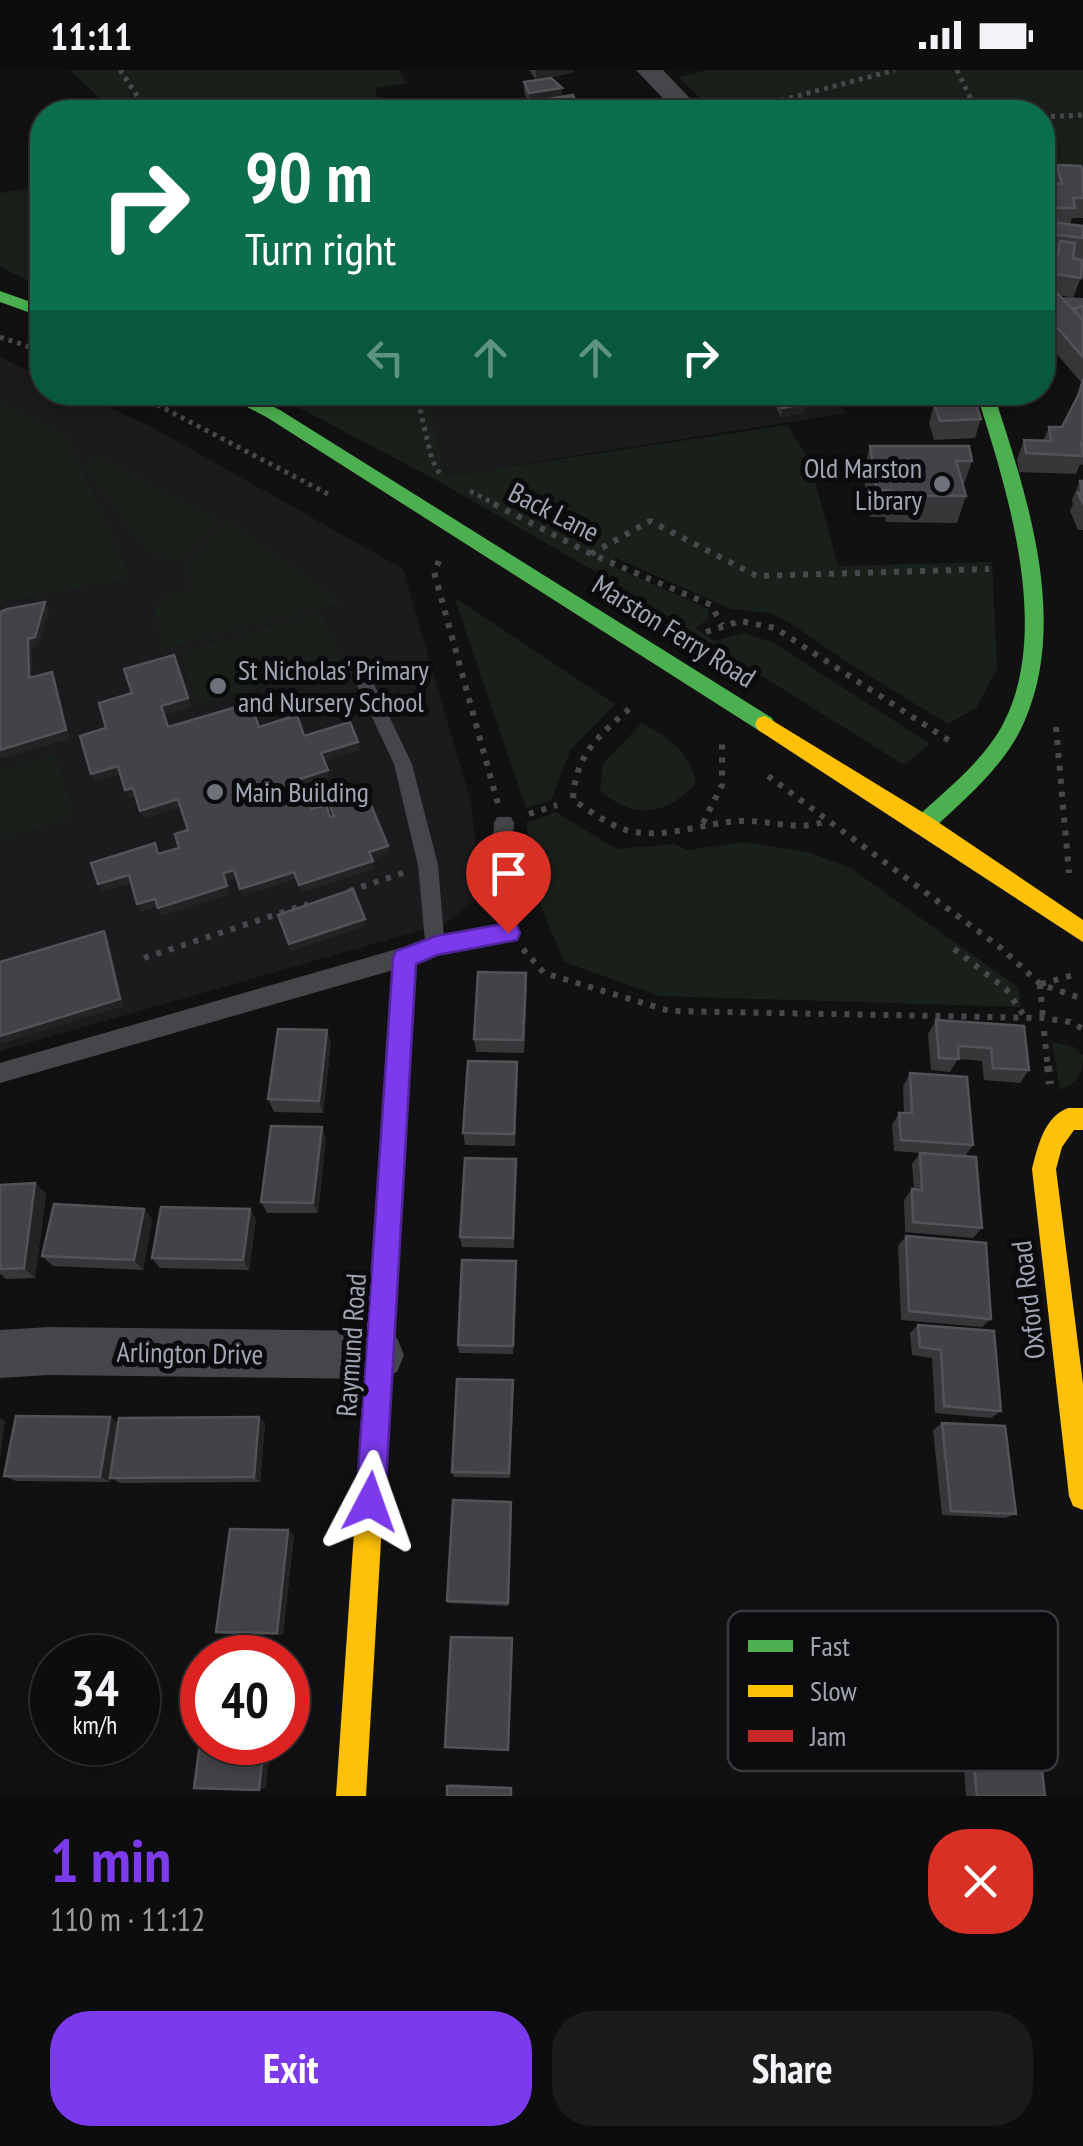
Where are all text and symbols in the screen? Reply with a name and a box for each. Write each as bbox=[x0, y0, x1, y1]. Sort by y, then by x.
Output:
text: 11:11 bbox=[50, 11, 132, 60]
text: 90 m bbox=[245, 131, 373, 221]
icon: right bbox=[80, 140, 210, 270]
text: Turn right bbox=[245, 219, 396, 277]
icon: left bbox=[358, 330, 413, 385]
icon: ahead bbox=[463, 330, 518, 385]
icon: ahead bbox=[568, 330, 623, 385]
icon: right bbox=[673, 330, 728, 385]
place label: Old Marston Library bbox=[804, 449, 922, 518]
street label: Back Lane bbox=[503, 473, 606, 550]
marker: Old Marston Library bbox=[931, 473, 953, 495]
street label: Marston Ferry Road bbox=[586, 566, 763, 696]
place label: St Nicholas' Primary and Nursery School bbox=[238, 651, 429, 720]
marker: St Nicholas' Primary and Nursery School bbox=[207, 675, 229, 697]
place label: Main Building bbox=[235, 773, 369, 810]
marker: Main Building bbox=[204, 781, 226, 803]
pin bbox=[466, 831, 551, 934]
icon: arrive bbox=[481, 846, 536, 901]
street label: Oxford Road bbox=[1002, 1239, 1053, 1361]
street label: Raymund Road bbox=[327, 1272, 374, 1418]
street label: Arlington Drive bbox=[116, 1333, 264, 1372]
position arrow bbox=[318, 1450, 422, 1554]
legend bbox=[728, 1611, 1058, 1771]
text: Fast bbox=[810, 1627, 850, 1664]
speed limit sign: 40 bbox=[180, 1635, 310, 1765]
text: 34 bbox=[71, 1655, 119, 1720]
text: Slow bbox=[810, 1672, 857, 1709]
text: km/h bbox=[73, 1709, 117, 1741]
text: Jam bbox=[809, 1717, 846, 1754]
text: 1 min bbox=[50, 1821, 171, 1899]
button: close bbox=[928, 1829, 1033, 1934]
text: 110 m · 11:12 bbox=[50, 1898, 205, 1940]
button: Exit bbox=[50, 2011, 532, 2126]
button: Share bbox=[552, 2011, 1033, 2126]

